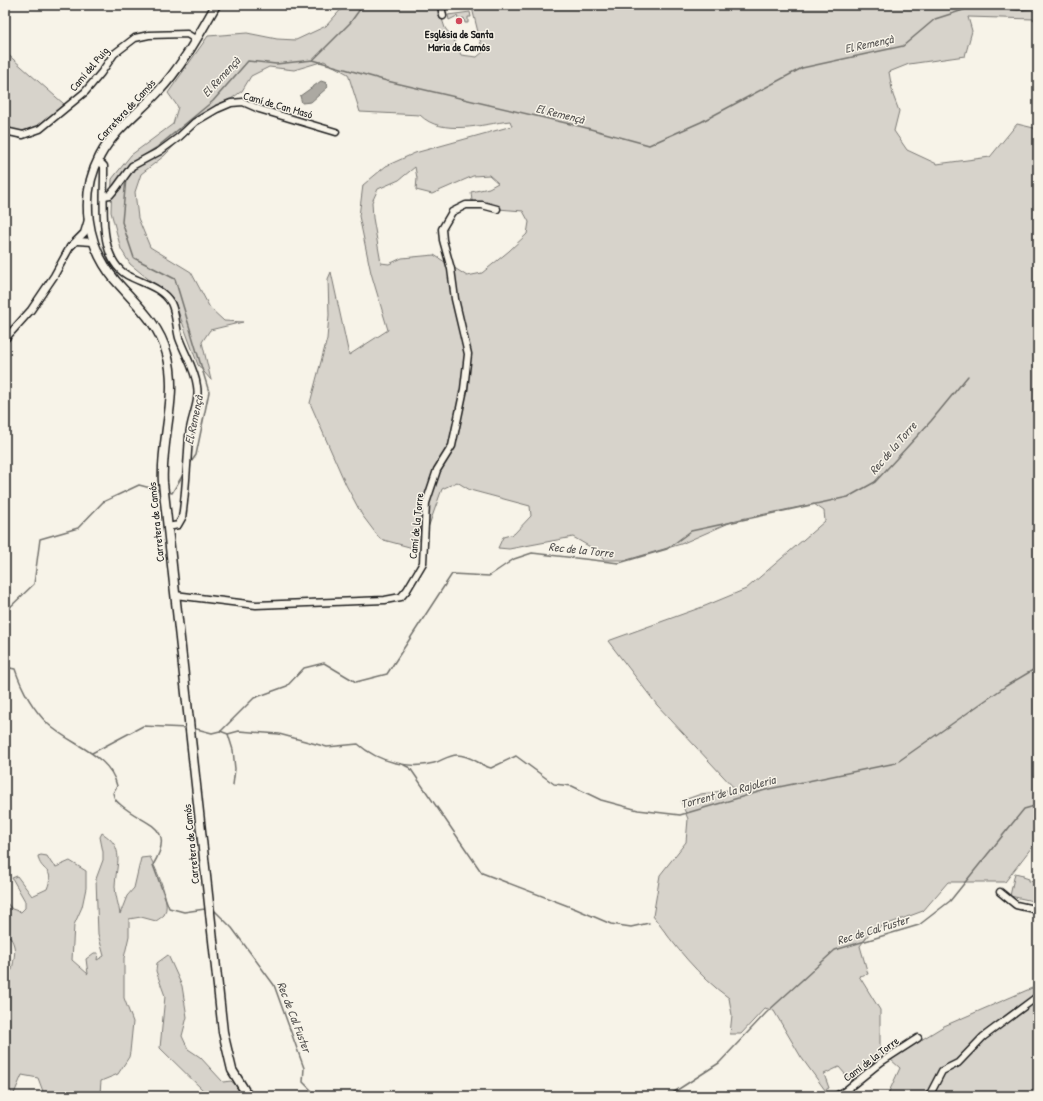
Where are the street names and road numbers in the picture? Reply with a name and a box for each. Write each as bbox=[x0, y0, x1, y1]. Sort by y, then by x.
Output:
street label: Camí del Puig bbox=[66, 44, 112, 94]
street label: Carretera de Camós bbox=[94, 76, 158, 144]
street label: Camí de Can Masó bbox=[242, 88, 315, 122]
street label: Carretera de Camós bbox=[145, 481, 167, 563]
street label: Camí de la Torre bbox=[406, 492, 426, 560]
street label: Carretera de Camós bbox=[180, 803, 202, 885]
street label: Camí de la Torre bbox=[840, 1033, 902, 1085]

